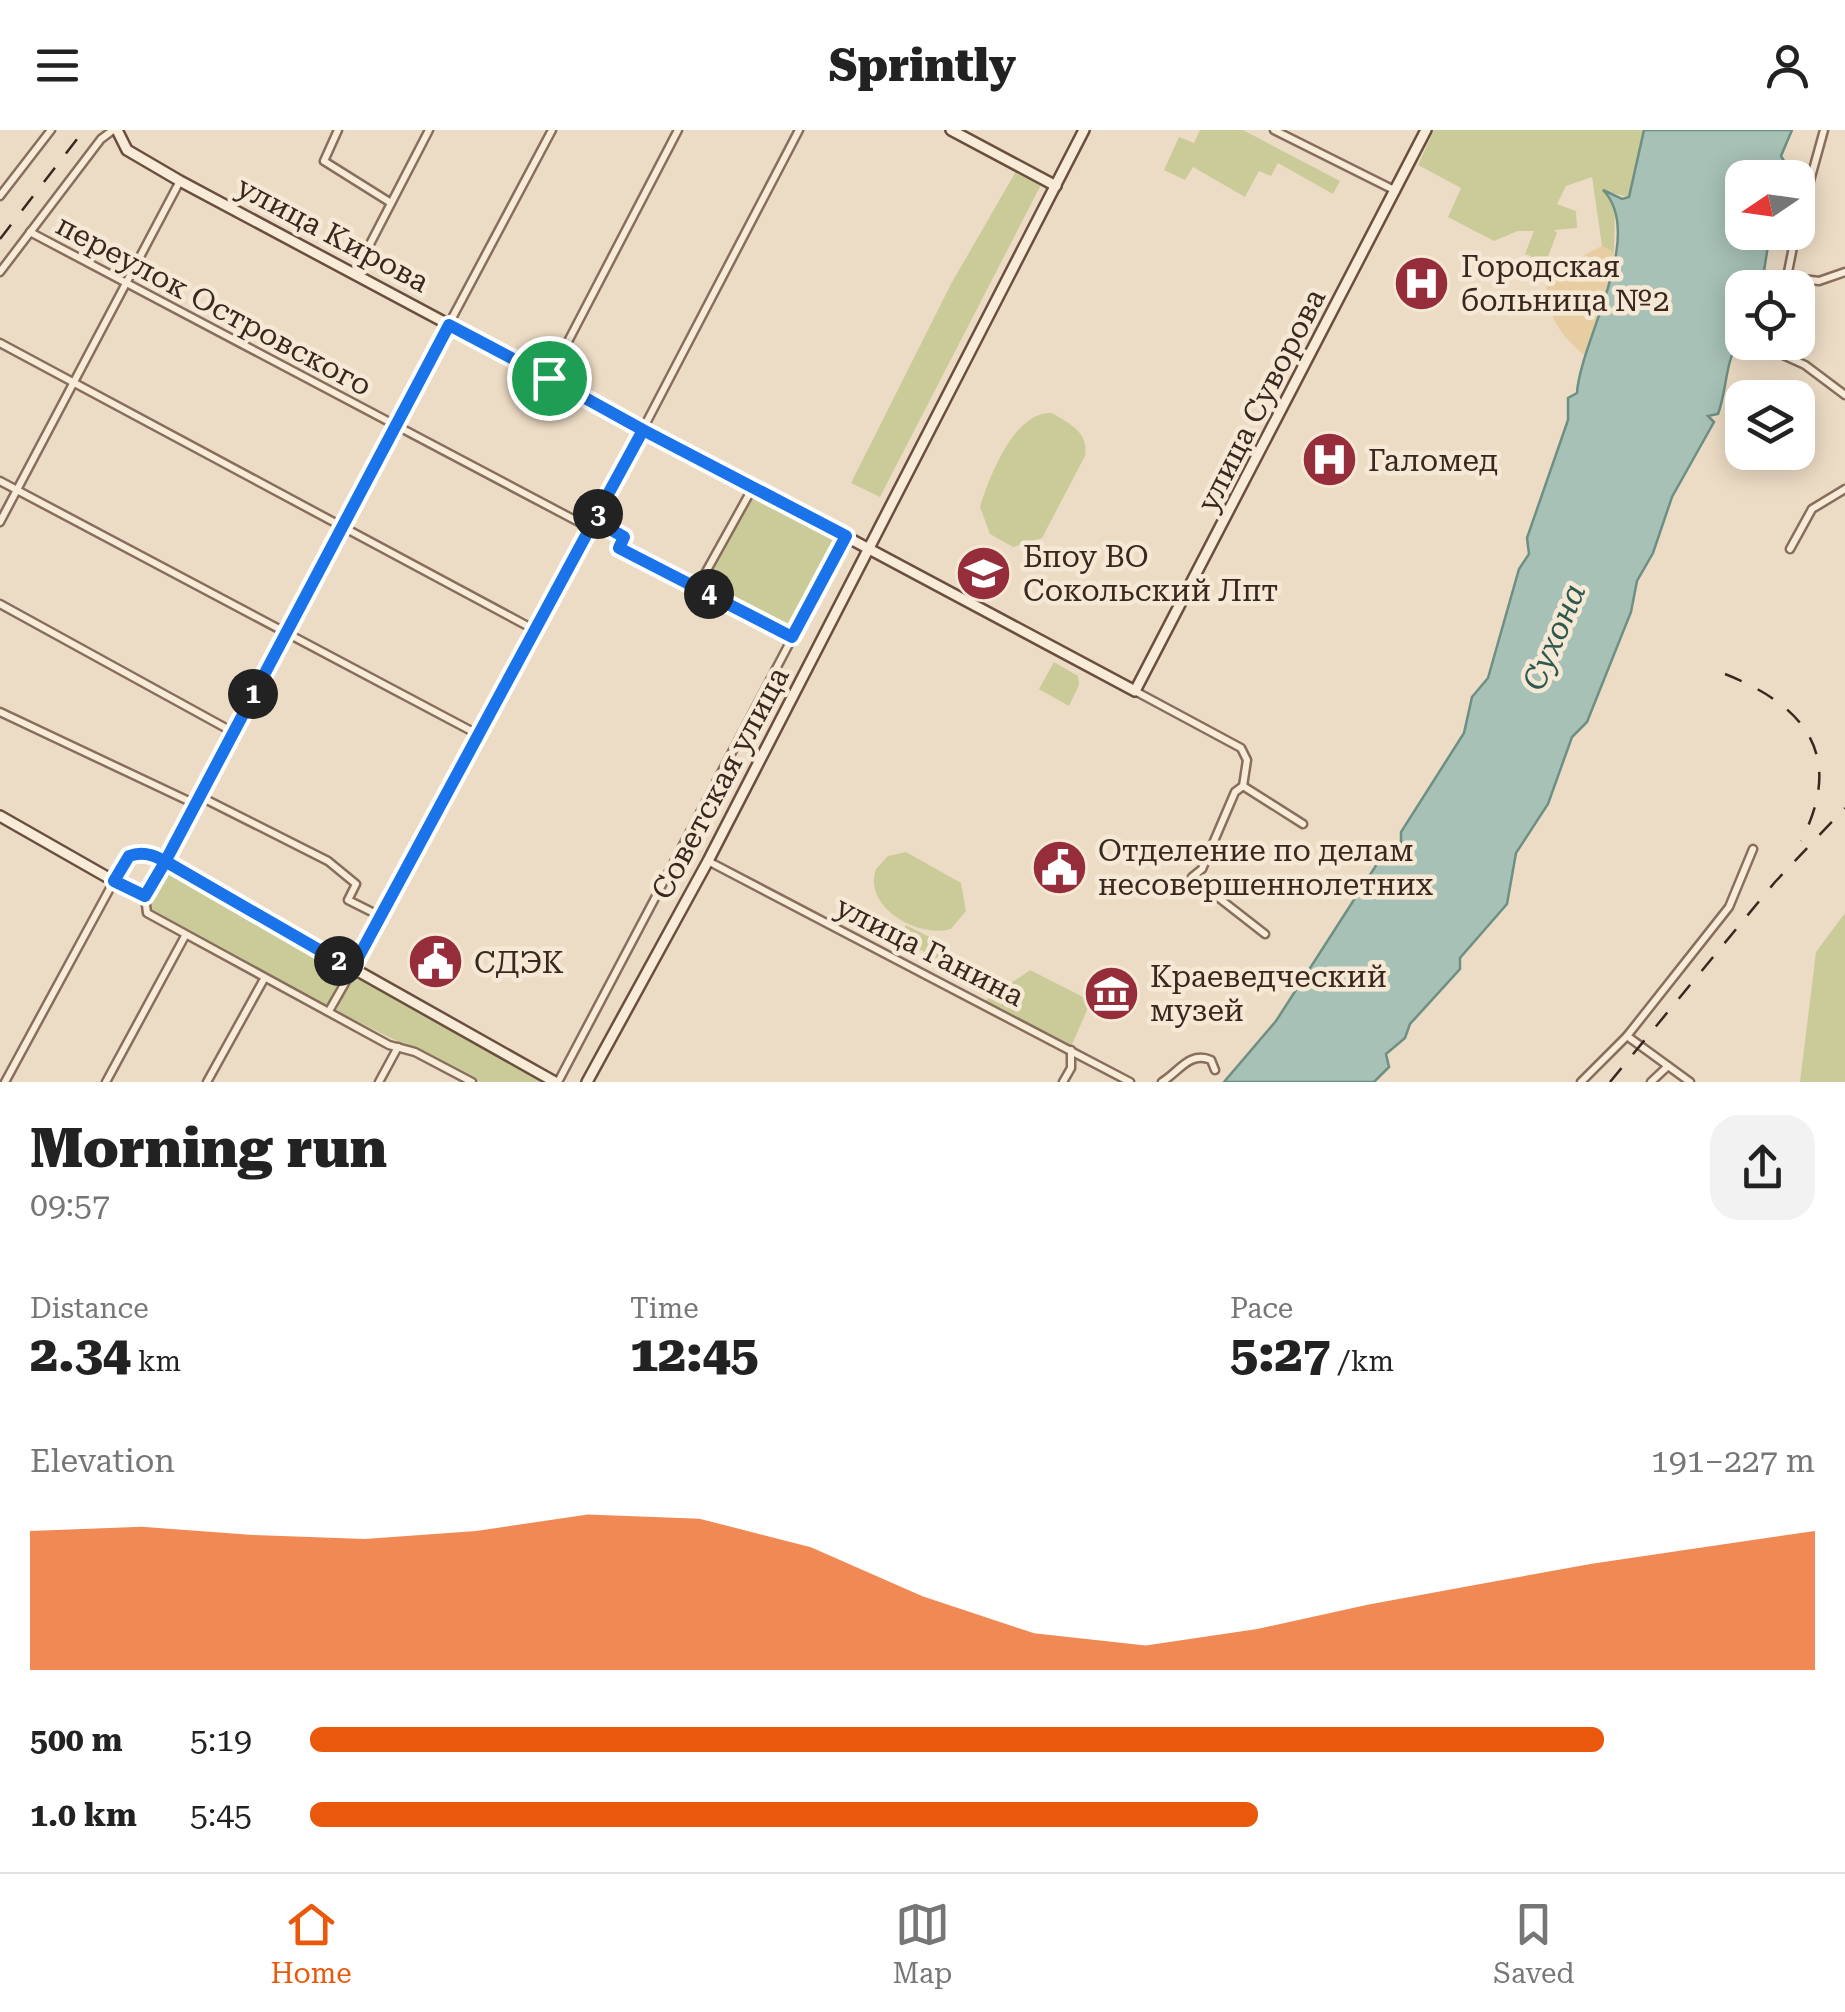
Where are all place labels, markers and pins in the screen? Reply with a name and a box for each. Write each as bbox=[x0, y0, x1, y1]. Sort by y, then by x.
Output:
place label: Городская больница №2 bbox=[1461, 249, 1670, 318]
hospital icon: Городская больница №2 bbox=[1392, 253, 1452, 313]
pin bbox=[507, 336, 592, 421]
hospital icon: Галомед bbox=[1299, 430, 1359, 490]
place label: Галомед bbox=[1368, 443, 1498, 478]
pin: 3 bbox=[573, 489, 623, 539]
place label: Бпоу ВО Сокольский Лпт bbox=[1023, 539, 1278, 608]
school or university icon: Бпоу ВО Сокольский Лпт bbox=[954, 543, 1014, 603]
pin: 4 bbox=[684, 569, 734, 619]
pin: 1 bbox=[228, 669, 278, 719]
place label: Отделение по делам несовершеннолетних bbox=[1098, 833, 1434, 902]
public building icon: Отделение по делам несовершеннолетних bbox=[1029, 837, 1089, 897]
public building icon: СДЭК bbox=[405, 932, 465, 992]
pin: 2 bbox=[314, 936, 364, 986]
place label: СДЭК bbox=[474, 945, 564, 980]
place label: Краеведческий музей bbox=[1150, 959, 1387, 1028]
museum icon: Краеведческий музей bbox=[1081, 963, 1141, 1023]

